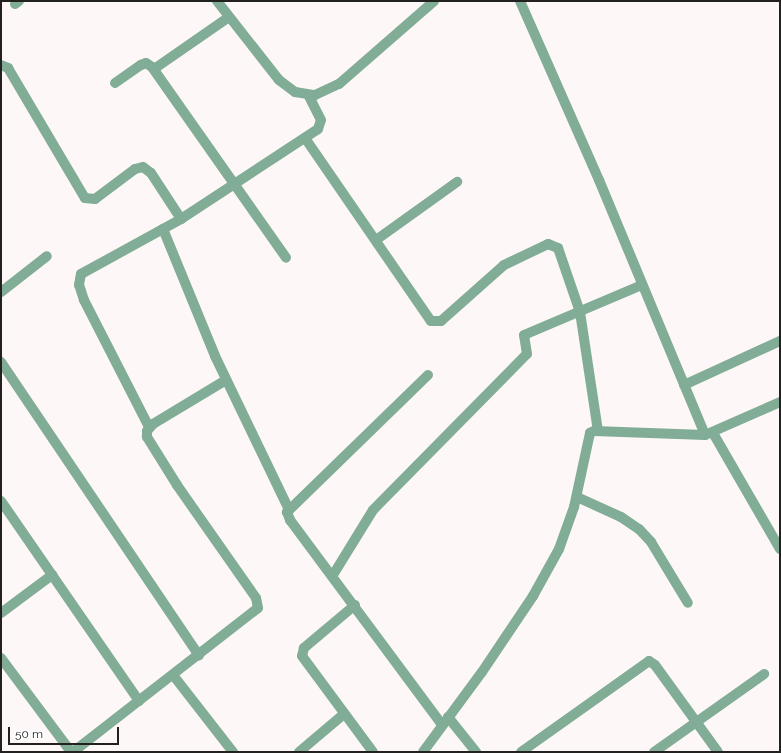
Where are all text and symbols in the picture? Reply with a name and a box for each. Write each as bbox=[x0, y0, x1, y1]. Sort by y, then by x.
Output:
scale bar bbox=[10, 719, 121, 745]
text: 50 m bbox=[15, 727, 43, 741]

